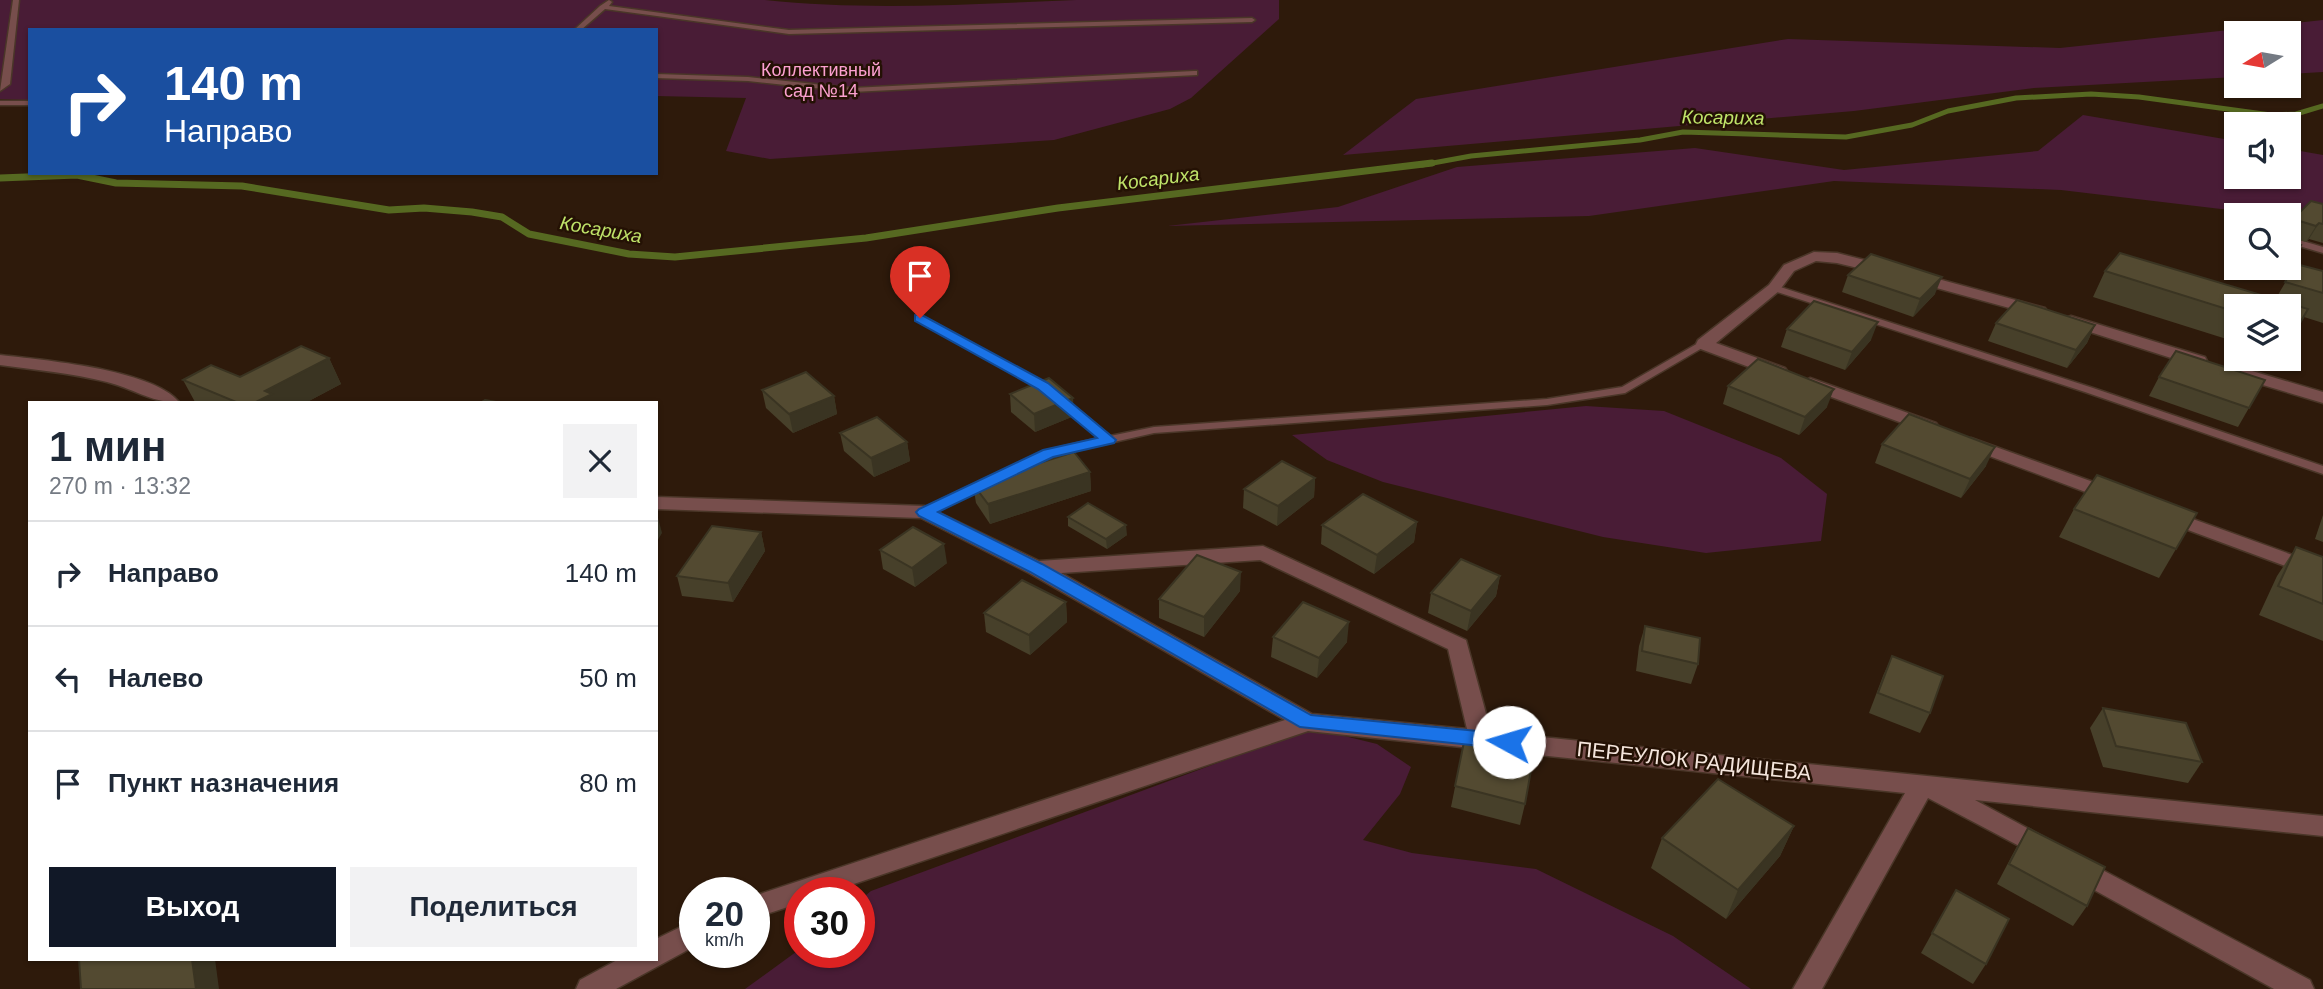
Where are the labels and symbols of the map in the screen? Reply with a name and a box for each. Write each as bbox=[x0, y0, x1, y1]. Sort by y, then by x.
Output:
north arrow bbox=[2224, 21, 2301, 98]
park label: Коллективный сад №14 bbox=[761, 60, 881, 101]
water label: Косариха bbox=[1681, 106, 1765, 129]
water label: Косариха bbox=[1116, 163, 1200, 194]
water label: Косариха bbox=[558, 212, 644, 247]
pin bbox=[890, 246, 950, 318]
position arrow bbox=[1472, 705, 1546, 779]
street label: ПЕРЕУЛОК РАДИЩЕВА bbox=[1576, 737, 1812, 784]
speed limit sign: 30 bbox=[784, 877, 875, 968]

